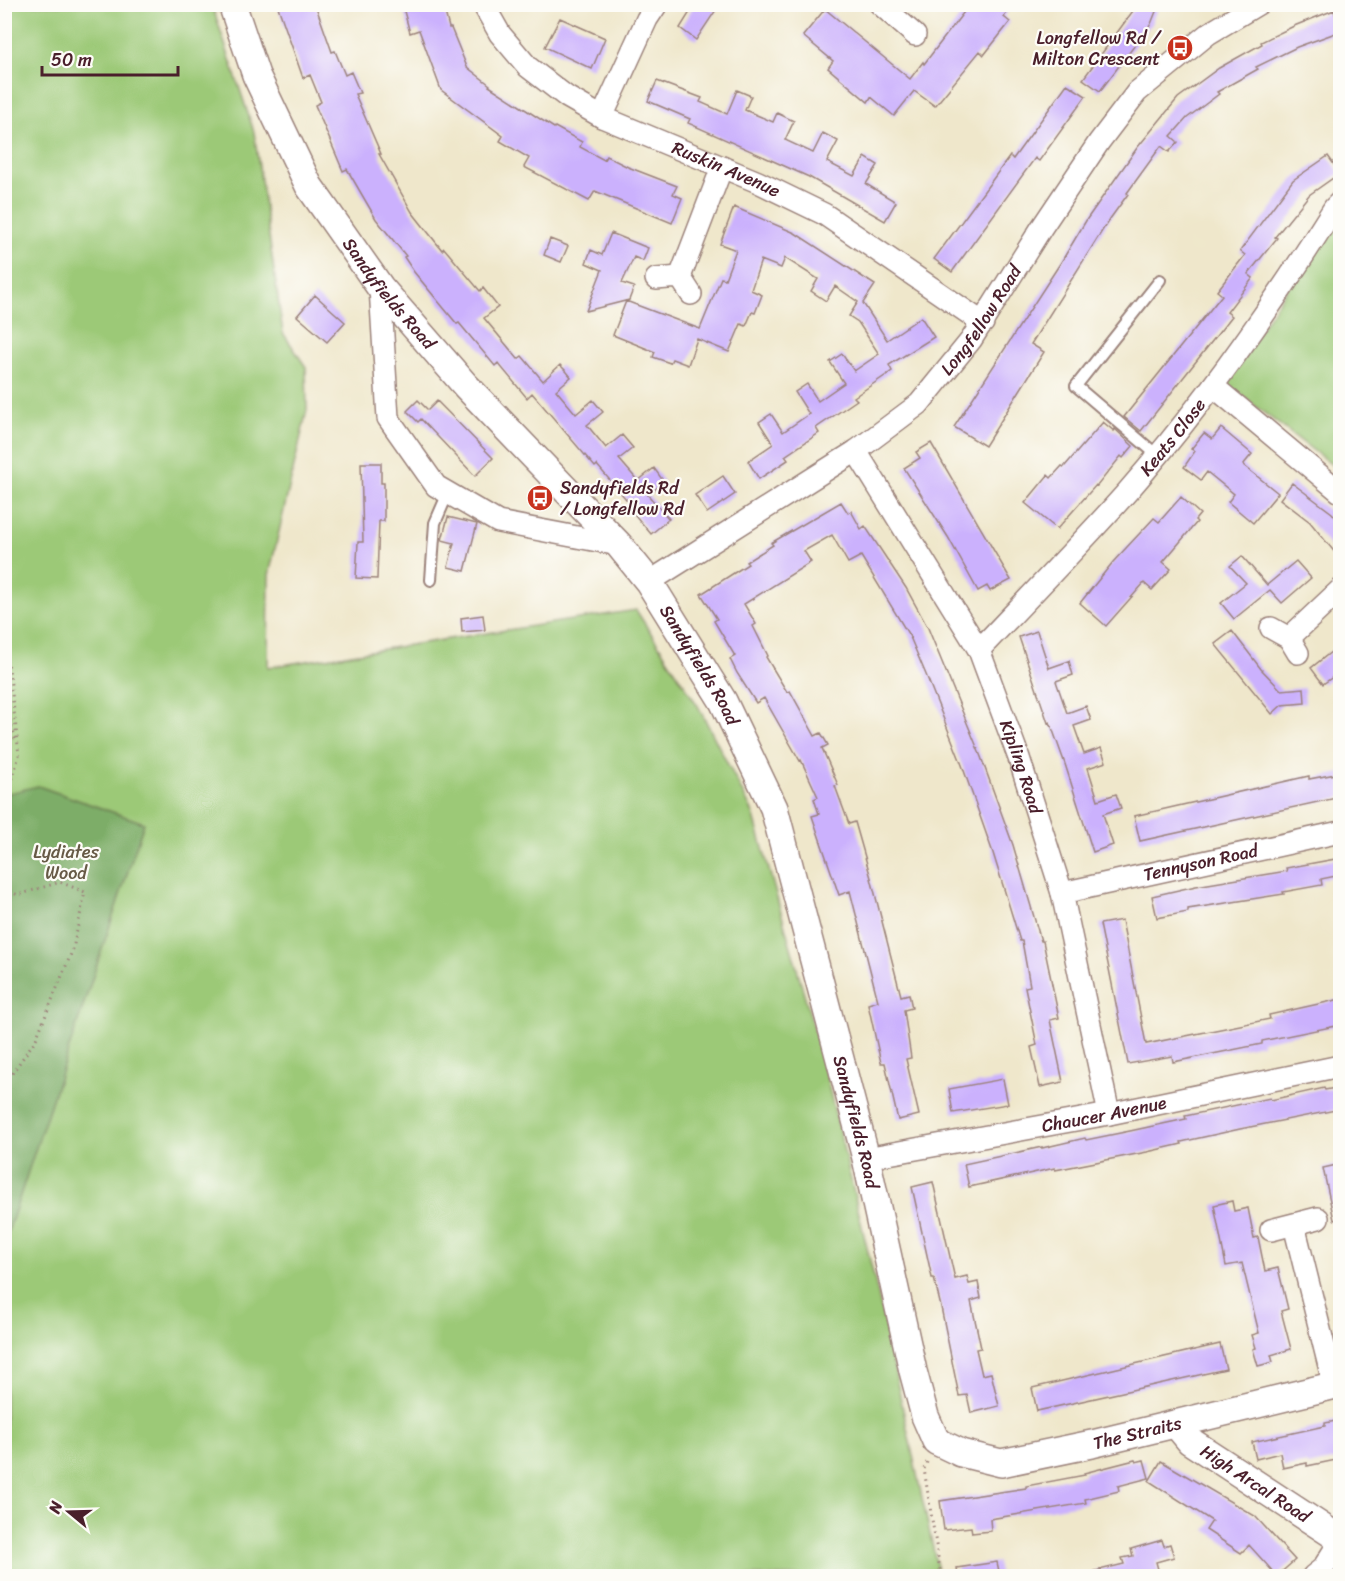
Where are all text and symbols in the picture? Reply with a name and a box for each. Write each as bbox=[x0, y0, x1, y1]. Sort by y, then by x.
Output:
place label: Longfellow Rd / Milton Crescent bbox=[1032, 22, 1162, 75]
bus stop icon: Longfellow Rd / Milton Crescent bbox=[1165, 33, 1195, 63]
scale bar bbox=[42, 39, 178, 77]
text: 50 m bbox=[51, 44, 92, 76]
street label: Ruskin Avenue bbox=[667, 132, 786, 207]
street label: Sandyfields Road bbox=[334, 231, 445, 358]
street label: Longfellow Road bbox=[932, 257, 1031, 383]
street label: Keats Close bbox=[1131, 391, 1214, 483]
place label: Sandyfields Rd / Longfellow Rd bbox=[560, 472, 685, 525]
bus stop icon: Sandyfields Rd / Longfellow Rd bbox=[525, 483, 555, 513]
street label: Sandyfields Road bbox=[651, 598, 749, 732]
street label: Kipling Road bbox=[990, 715, 1052, 819]
street label: Tennyson Road bbox=[1140, 834, 1262, 891]
park label: Lydiates Wood bbox=[33, 836, 99, 889]
street label: Sandyfields Road bbox=[824, 1052, 889, 1193]
street label: Chaucer Avenue bbox=[1039, 1086, 1170, 1142]
street label: The Straits bbox=[1090, 1407, 1186, 1459]
street label: High Arcal Road bbox=[1194, 1436, 1318, 1532]
north arrow bbox=[39, 1482, 99, 1542]
text: N bbox=[39, 1496, 71, 1518]

